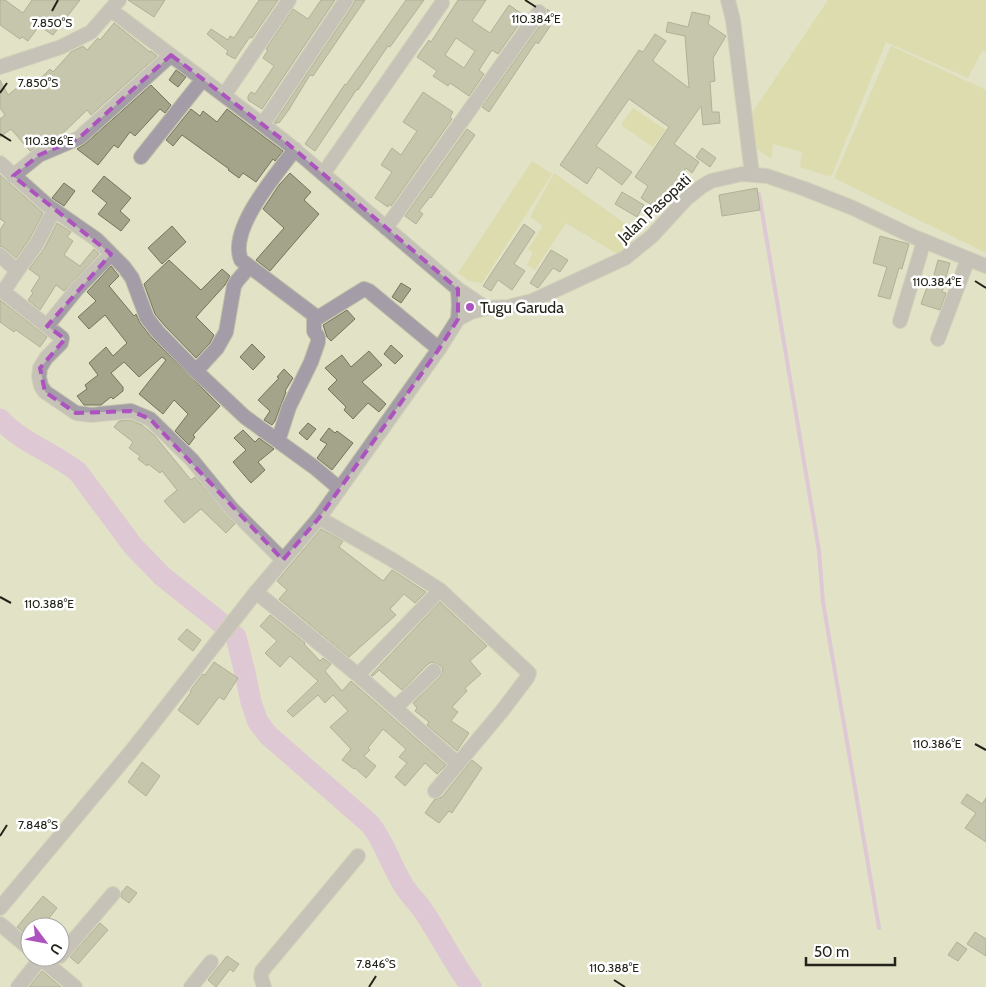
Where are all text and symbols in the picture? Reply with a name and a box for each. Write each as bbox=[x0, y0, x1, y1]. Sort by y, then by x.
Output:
text: 110.384°E bbox=[511, 11, 561, 26]
text: 7.850°S bbox=[32, 15, 72, 30]
text: 7.850°S bbox=[18, 75, 58, 90]
text: 110.386°E bbox=[24, 133, 74, 148]
street label: Jalan Pasopati bbox=[613, 170, 695, 248]
text: 110.384°E bbox=[912, 274, 962, 289]
place label: Tugu Garuda bbox=[480, 298, 564, 317]
marker: Tugu Garuda bbox=[464, 301, 476, 313]
text: 110.388°E bbox=[24, 596, 74, 611]
text: 110.386°E bbox=[912, 736, 962, 751]
text: 7.848°S bbox=[18, 817, 58, 832]
north arrow bbox=[20, 917, 70, 967]
scale bar bbox=[806, 934, 895, 966]
text: U bbox=[46, 940, 66, 958]
text: 50 m bbox=[814, 943, 849, 961]
text: 7.846°S bbox=[356, 956, 396, 971]
text: 110.388°E bbox=[589, 960, 639, 975]

